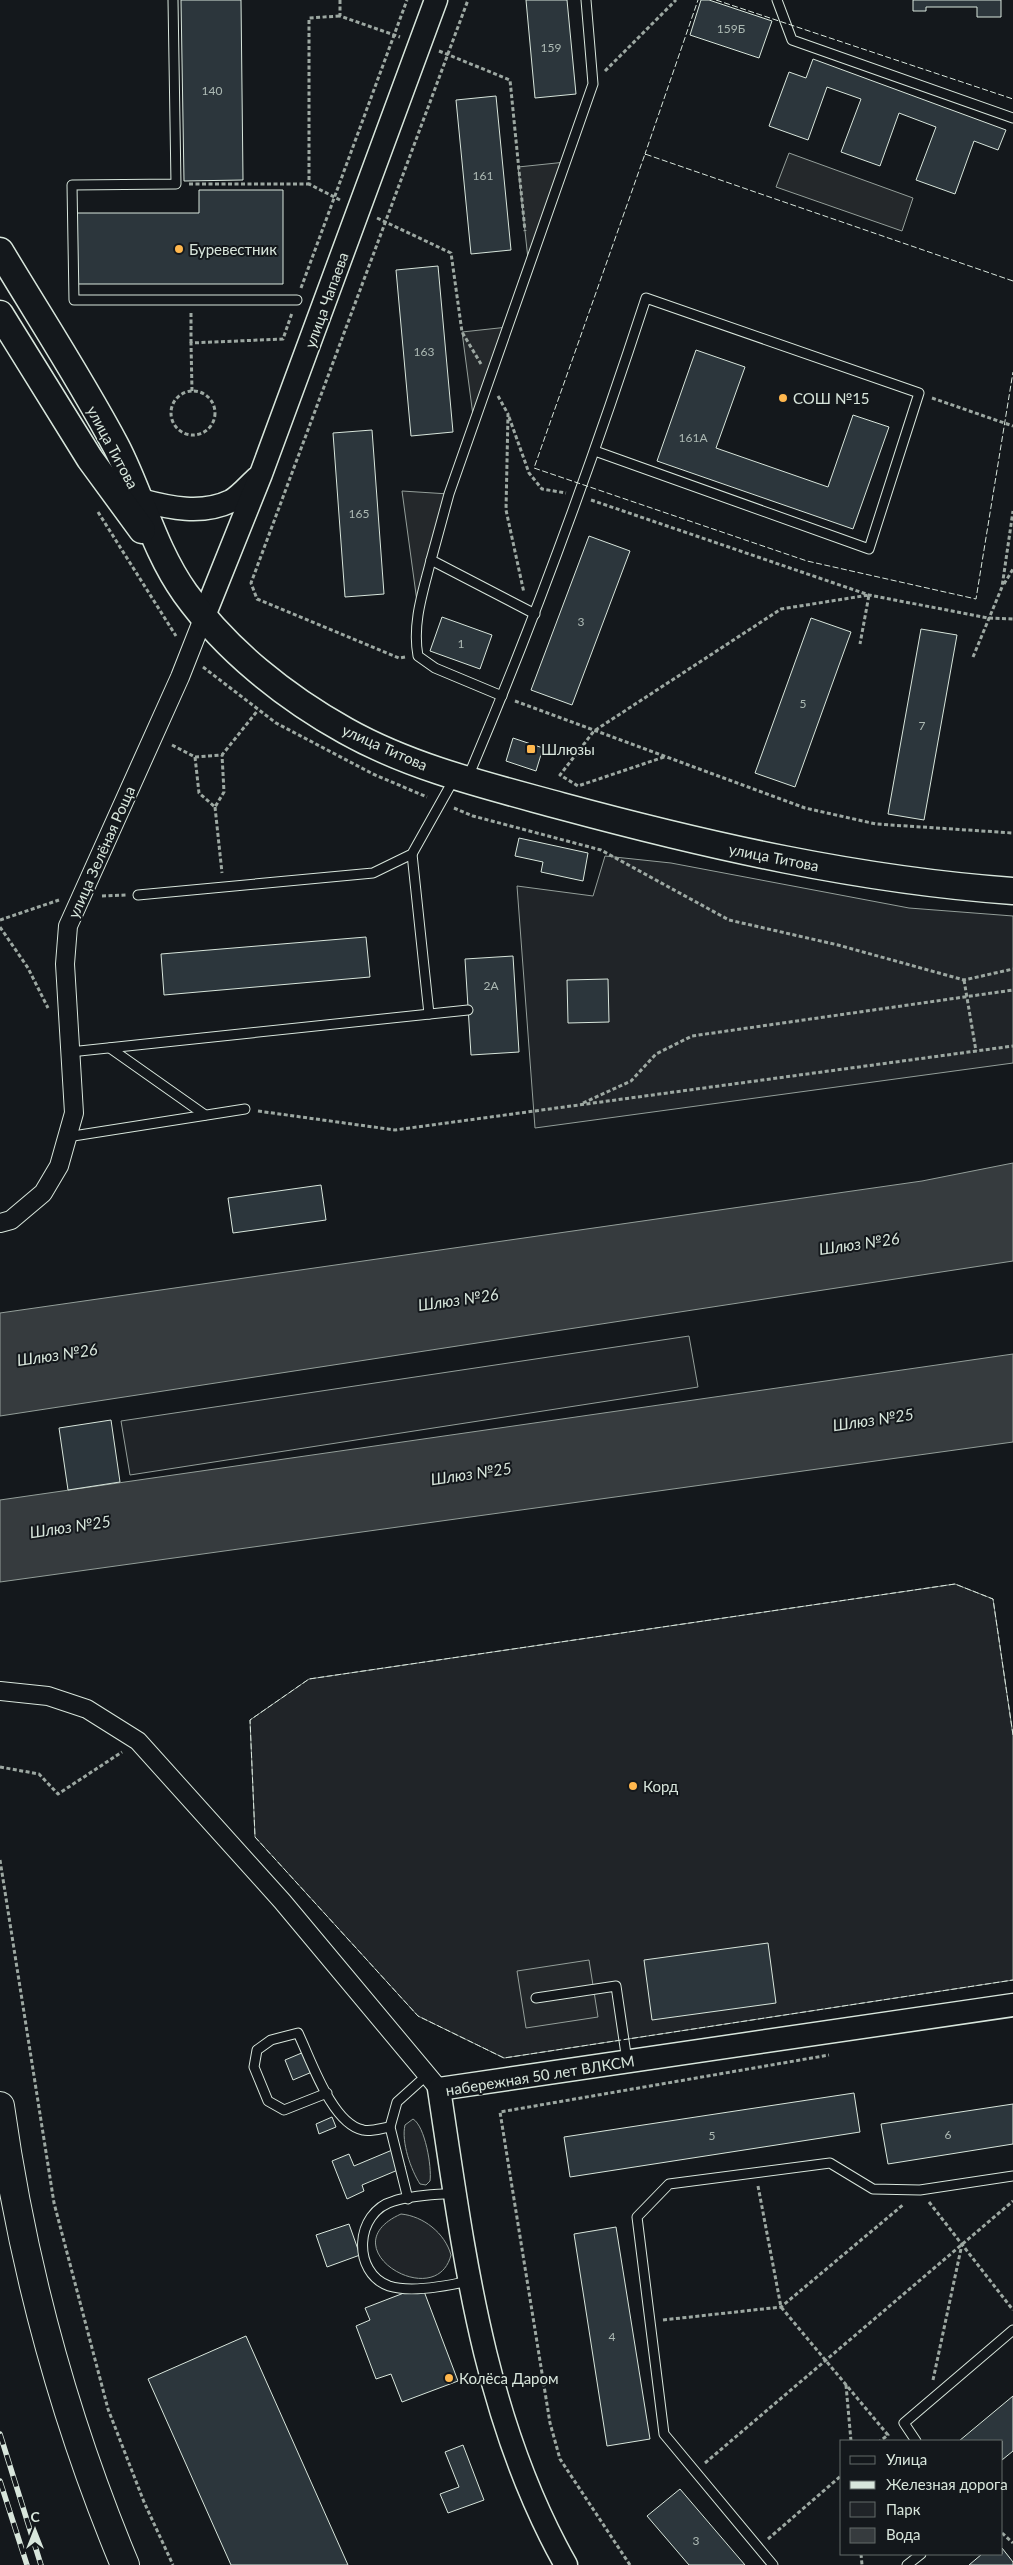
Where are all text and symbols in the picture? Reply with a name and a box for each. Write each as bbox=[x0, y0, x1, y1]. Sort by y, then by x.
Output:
house number: 159Б bbox=[717, 21, 745, 36]
house number: 159 bbox=[541, 40, 561, 55]
house number: 140 bbox=[202, 83, 222, 98]
house number: 161 bbox=[473, 168, 493, 183]
place label: Буревестник bbox=[189, 240, 277, 258]
marker: Буревестник bbox=[173, 243, 185, 255]
street label: улица Чапаева bbox=[300, 250, 352, 350]
house number: 163 bbox=[414, 344, 434, 359]
place label: СОШ №15 bbox=[793, 389, 870, 407]
marker: СОШ №15 bbox=[777, 392, 789, 404]
street label: улица Титова bbox=[84, 402, 142, 492]
house number: 161А bbox=[679, 430, 708, 445]
house number: 165 bbox=[349, 506, 369, 521]
house number: 3 bbox=[578, 614, 585, 629]
house number: 1 bbox=[458, 636, 465, 651]
house number: 5 bbox=[800, 696, 807, 711]
house number: 7 bbox=[919, 718, 926, 733]
street label: улица Титова bbox=[340, 720, 430, 774]
place label: Шлюзы bbox=[541, 740, 595, 758]
marker: Шлюзы bbox=[525, 743, 537, 755]
street label: улица Зелёная Роща bbox=[64, 783, 138, 921]
street label: улица Титова bbox=[727, 839, 821, 875]
house number: 2А bbox=[483, 978, 499, 993]
water label: Шлюз №26 bbox=[818, 1228, 901, 1258]
water label: Шлюз №26 bbox=[417, 1284, 500, 1314]
water label: Шлюз №26 bbox=[16, 1339, 99, 1369]
water label: Шлюз №25 bbox=[831, 1404, 915, 1434]
water label: Шлюз №25 bbox=[429, 1458, 513, 1488]
water label: Шлюз №25 bbox=[28, 1511, 112, 1541]
place label: Корд bbox=[643, 1777, 678, 1795]
marker: Корд bbox=[627, 1780, 639, 1792]
street label: набережная 50 лет ВЛКСМ bbox=[444, 2051, 636, 2099]
house number: 6 bbox=[945, 2127, 952, 2142]
house number: 5 bbox=[709, 2128, 716, 2143]
house number: 4 bbox=[609, 2329, 616, 2344]
place label: Колёса Даром bbox=[459, 2369, 559, 2387]
marker: Колёса Даром bbox=[443, 2372, 455, 2384]
legend bbox=[840, 2440, 1003, 2555]
text: Улица bbox=[886, 2450, 927, 2468]
text: Железная дорога bbox=[886, 2475, 1008, 2493]
text: Парк bbox=[886, 2500, 921, 2518]
north arrow bbox=[10, 2505, 60, 2555]
text: С bbox=[30, 2508, 40, 2525]
text: Вода bbox=[886, 2525, 921, 2543]
house number: 3 bbox=[693, 2533, 700, 2548]

